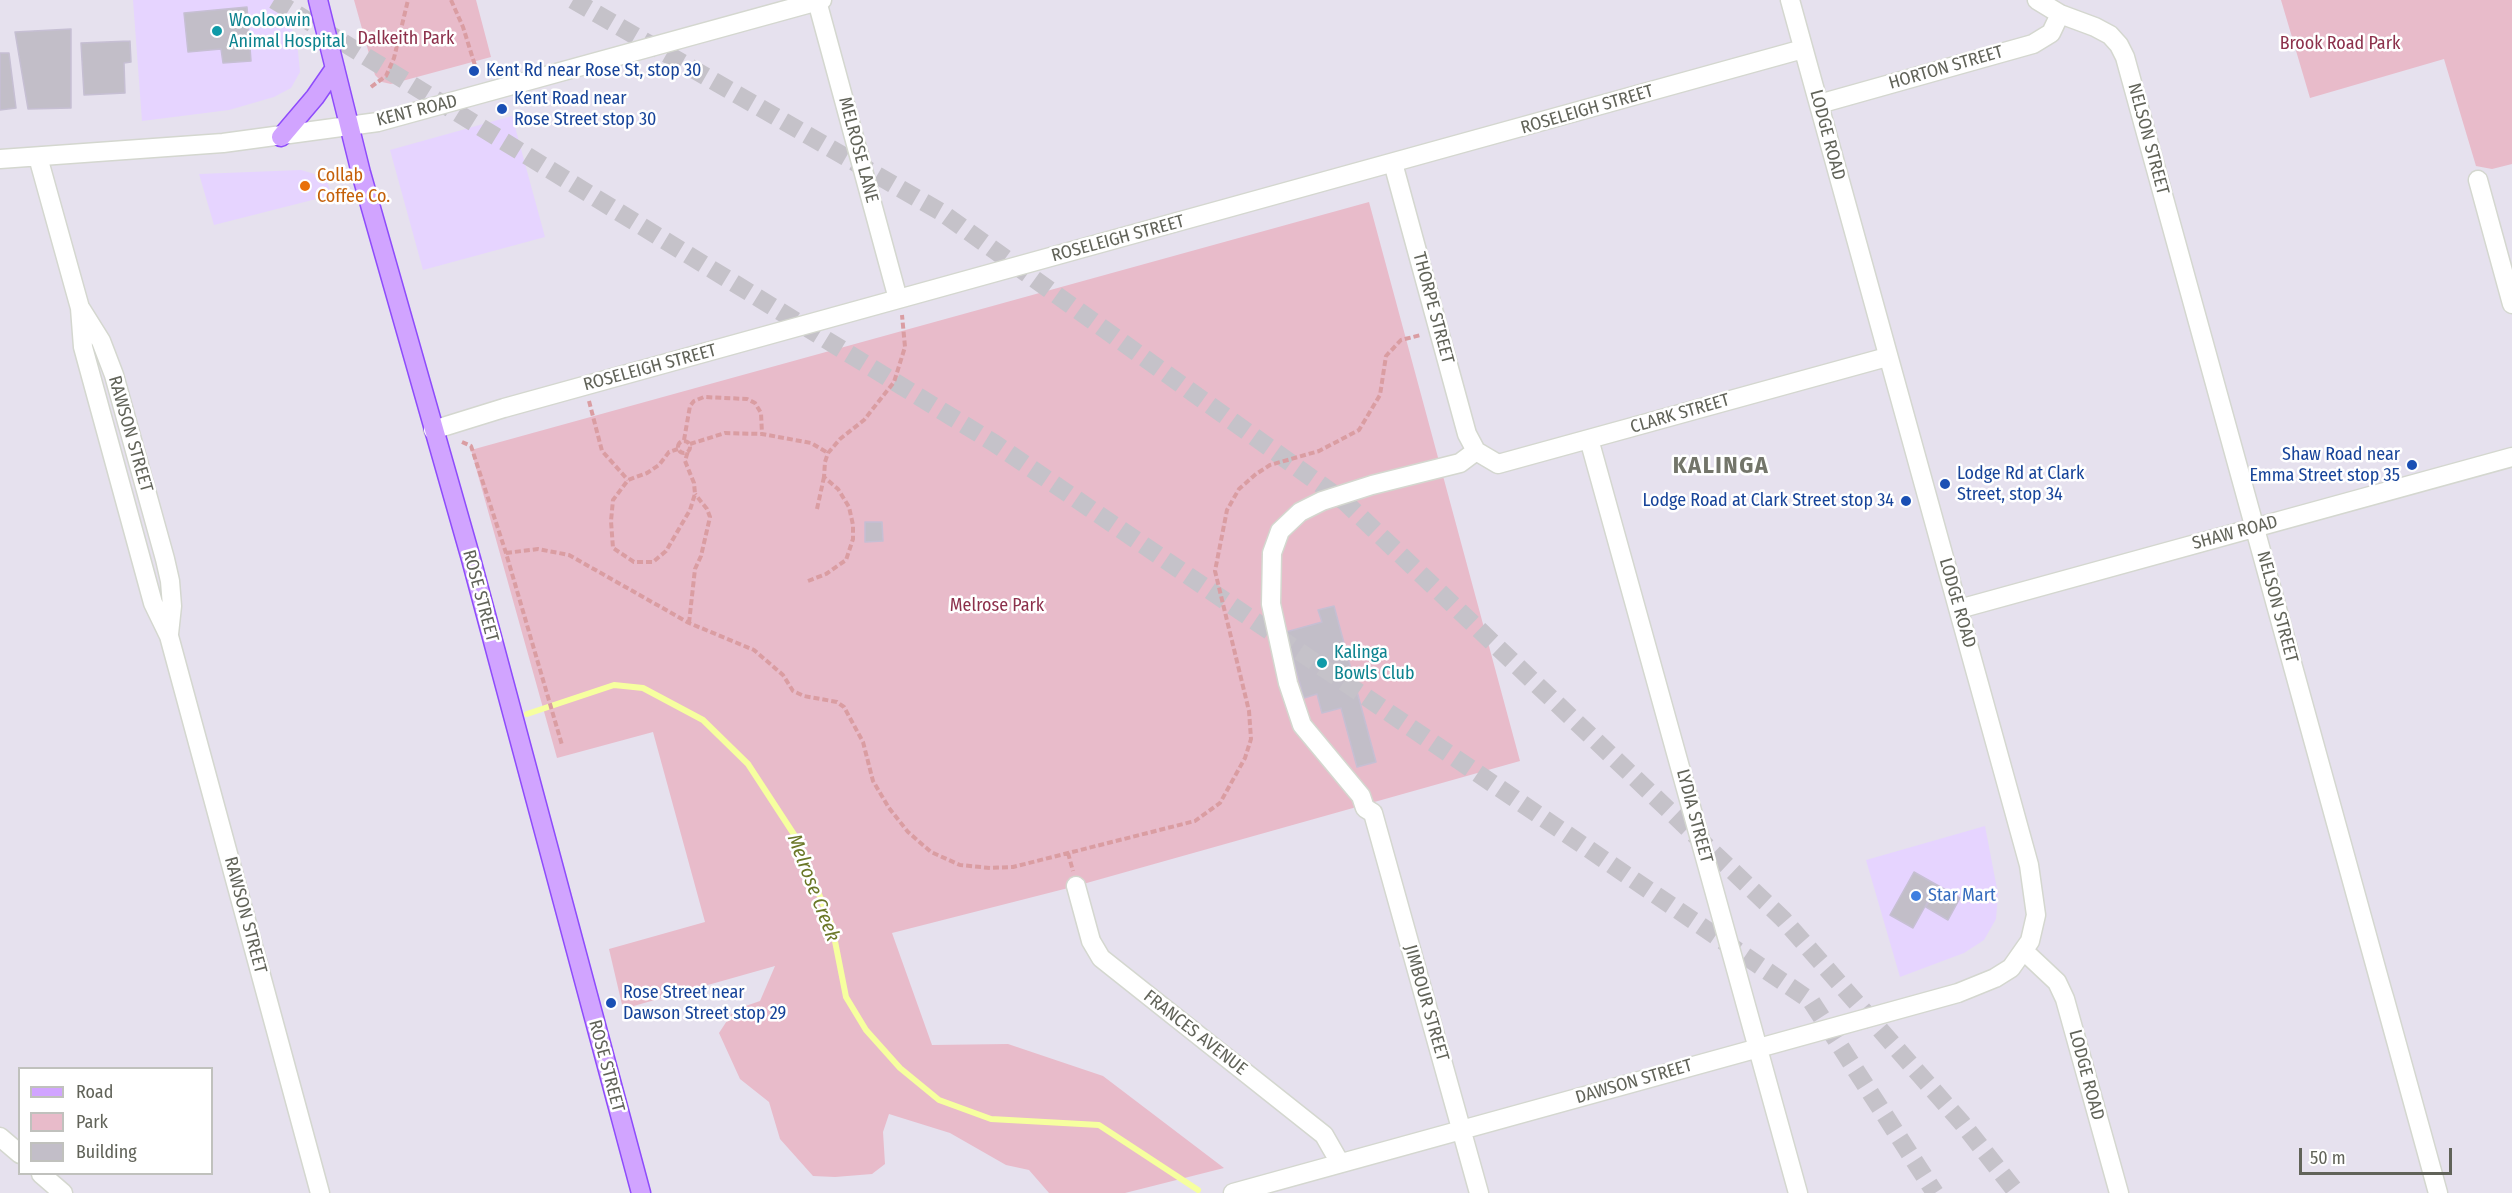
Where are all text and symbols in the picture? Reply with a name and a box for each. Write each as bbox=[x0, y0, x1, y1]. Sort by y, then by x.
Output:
place label: Wooloowin Animal Hospital bbox=[229, 10, 345, 52]
marker: Wooloowin Animal Hospital bbox=[210, 24, 224, 38]
park label: Dalkeith Park bbox=[358, 28, 454, 50]
park label: Brook Road Park bbox=[2280, 33, 2400, 55]
street label: HORTON STREET bbox=[1886, 41, 2006, 95]
place label: Kent Rd near Rose St, stop 30 bbox=[486, 60, 701, 82]
marker: Kent Rd near Rose St, stop 30 bbox=[467, 64, 481, 78]
street label: ROSELEIGH STREET bbox=[1518, 81, 1656, 139]
street label: NELSON STREET bbox=[2123, 81, 2173, 197]
street label: LODGE ROAD bbox=[1805, 87, 1849, 183]
place label: Kent Road near Rose Street stop 30 bbox=[514, 88, 656, 130]
street label: KENT ROAD bbox=[375, 91, 459, 131]
street label: MELROSE LANE bbox=[834, 95, 882, 205]
marker: Kent Road near Rose Street stop 30 bbox=[495, 102, 509, 116]
place label: Collab Coffee Co. bbox=[317, 165, 390, 207]
marker: Collab Coffee Co. bbox=[298, 179, 312, 193]
street label: ROSELEIGH STREET bbox=[1049, 211, 1187, 267]
street label: THORPE STREET bbox=[1408, 250, 1458, 366]
street label: ROSELEIGH STREET bbox=[581, 340, 719, 396]
street label: RAWSON STREET bbox=[103, 373, 157, 495]
street label: CLARK STREET bbox=[1628, 390, 1732, 438]
place label: Shaw Road near Emma Street stop 35 bbox=[2250, 444, 2400, 486]
district label: KALINGA bbox=[1673, 452, 1769, 480]
marker: Shaw Road near Emma Street stop 35 bbox=[2405, 458, 2419, 472]
place label: Lodge Rd at Clark Street, stop 34 bbox=[1957, 463, 2084, 506]
marker: Lodge Rd at Clark Street, stop 34 bbox=[1938, 477, 1952, 491]
place label: Lodge Road at Clark Street stop 34 bbox=[1642, 490, 1894, 512]
marker: Lodge Road at Clark Street stop 34 bbox=[1899, 494, 1913, 508]
street label: SHAW ROAD bbox=[2190, 511, 2280, 555]
street label: ROSE STREET bbox=[457, 548, 503, 644]
street label: NELSON STREET bbox=[2252, 549, 2302, 665]
street label: LODGE ROAD bbox=[1934, 556, 1980, 650]
park label: Melrose Park bbox=[950, 595, 1044, 617]
place label: Kalinga Bowls Club bbox=[1334, 642, 1414, 684]
marker: Kalinga Bowls Club bbox=[1315, 656, 1329, 670]
street label: LYDIA STREET bbox=[1671, 767, 1717, 865]
water label: Melrose Creek bbox=[782, 831, 844, 945]
street label: RAWSON STREET bbox=[219, 854, 271, 976]
place label: Star Mart bbox=[1928, 885, 1996, 907]
marker: Star Mart bbox=[1909, 889, 1923, 903]
street label: JIMBOUR STREET bbox=[1399, 942, 1453, 1064]
place label: Rose Street near Dawson Street stop 29 bbox=[623, 982, 786, 1024]
street label: FRANCES AVENUE bbox=[1139, 986, 1251, 1080]
marker: Rose Street near Dawson Street stop 29 bbox=[604, 996, 618, 1010]
street label: ROSE STREET bbox=[583, 1018, 629, 1114]
street label: LODGE ROAD bbox=[2064, 1027, 2108, 1123]
street label: DAWSON STREET bbox=[1573, 1055, 1695, 1109]
legend bbox=[18, 1067, 213, 1175]
text: Road bbox=[76, 1081, 113, 1103]
text: Park bbox=[76, 1111, 108, 1133]
scale bar bbox=[2302, 1136, 2455, 1174]
text: Building bbox=[76, 1141, 137, 1163]
text: 50 m bbox=[2310, 1147, 2346, 1169]

